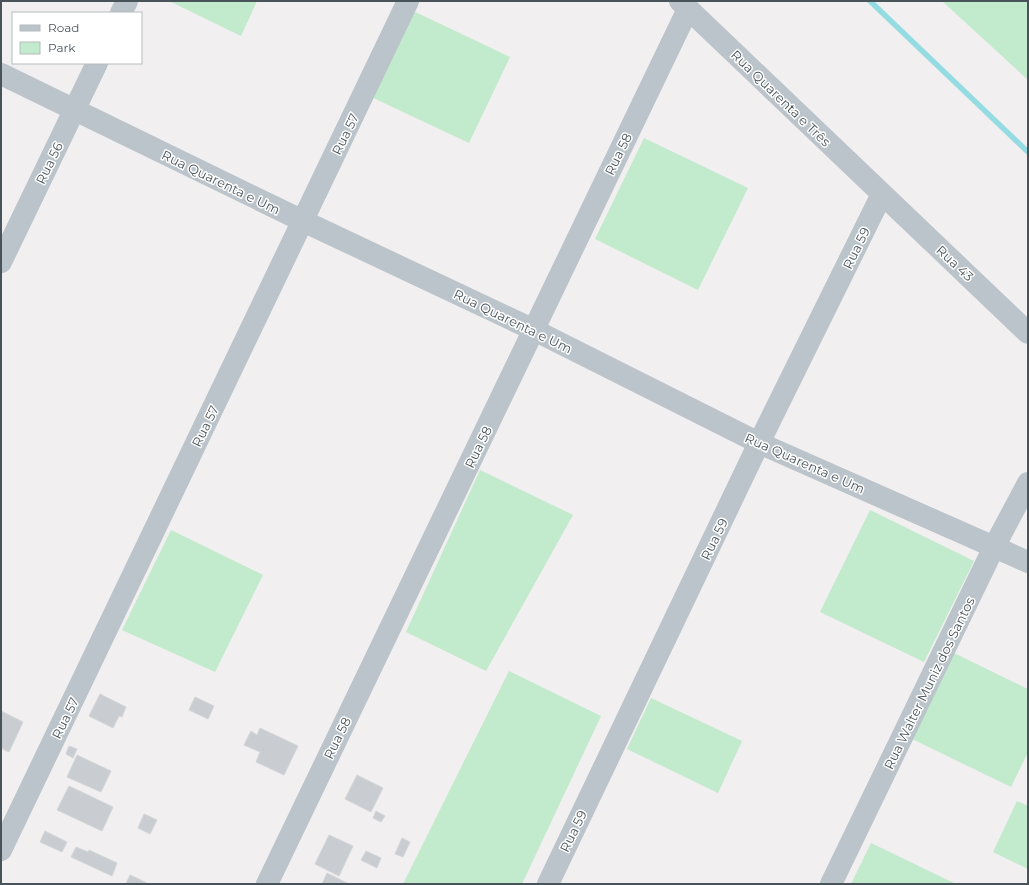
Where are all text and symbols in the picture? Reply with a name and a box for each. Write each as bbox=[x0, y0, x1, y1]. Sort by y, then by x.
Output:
legend bbox=[12, 12, 142, 64]
text: Road bbox=[48, 20, 79, 35]
text: Park bbox=[48, 40, 76, 55]
street label: Rua Quarenta e Três bbox=[728, 46, 834, 150]
street label: Rua 57 bbox=[328, 110, 362, 157]
street label: Rua 58 bbox=[601, 130, 635, 178]
street label: Rua 56 bbox=[32, 139, 66, 187]
street label: Rua Quarenta e Um bbox=[159, 146, 283, 218]
street label: Rua 59 bbox=[839, 224, 873, 272]
street label: Rua 43 bbox=[933, 242, 977, 284]
street label: Rua Quarenta e Um bbox=[451, 285, 575, 357]
street label: Rua 57 bbox=[188, 402, 222, 449]
street label: Rua 58 bbox=[461, 423, 495, 471]
street label: Rua Quarenta e Um bbox=[743, 429, 867, 497]
street label: Rua 59 bbox=[697, 515, 731, 563]
street label: Rua Walter Muniz dos Santos bbox=[880, 594, 978, 772]
street label: Rua 57 bbox=[48, 694, 82, 741]
street label: Rua 58 bbox=[320, 714, 354, 762]
street label: Rua 59 bbox=[556, 807, 590, 855]

